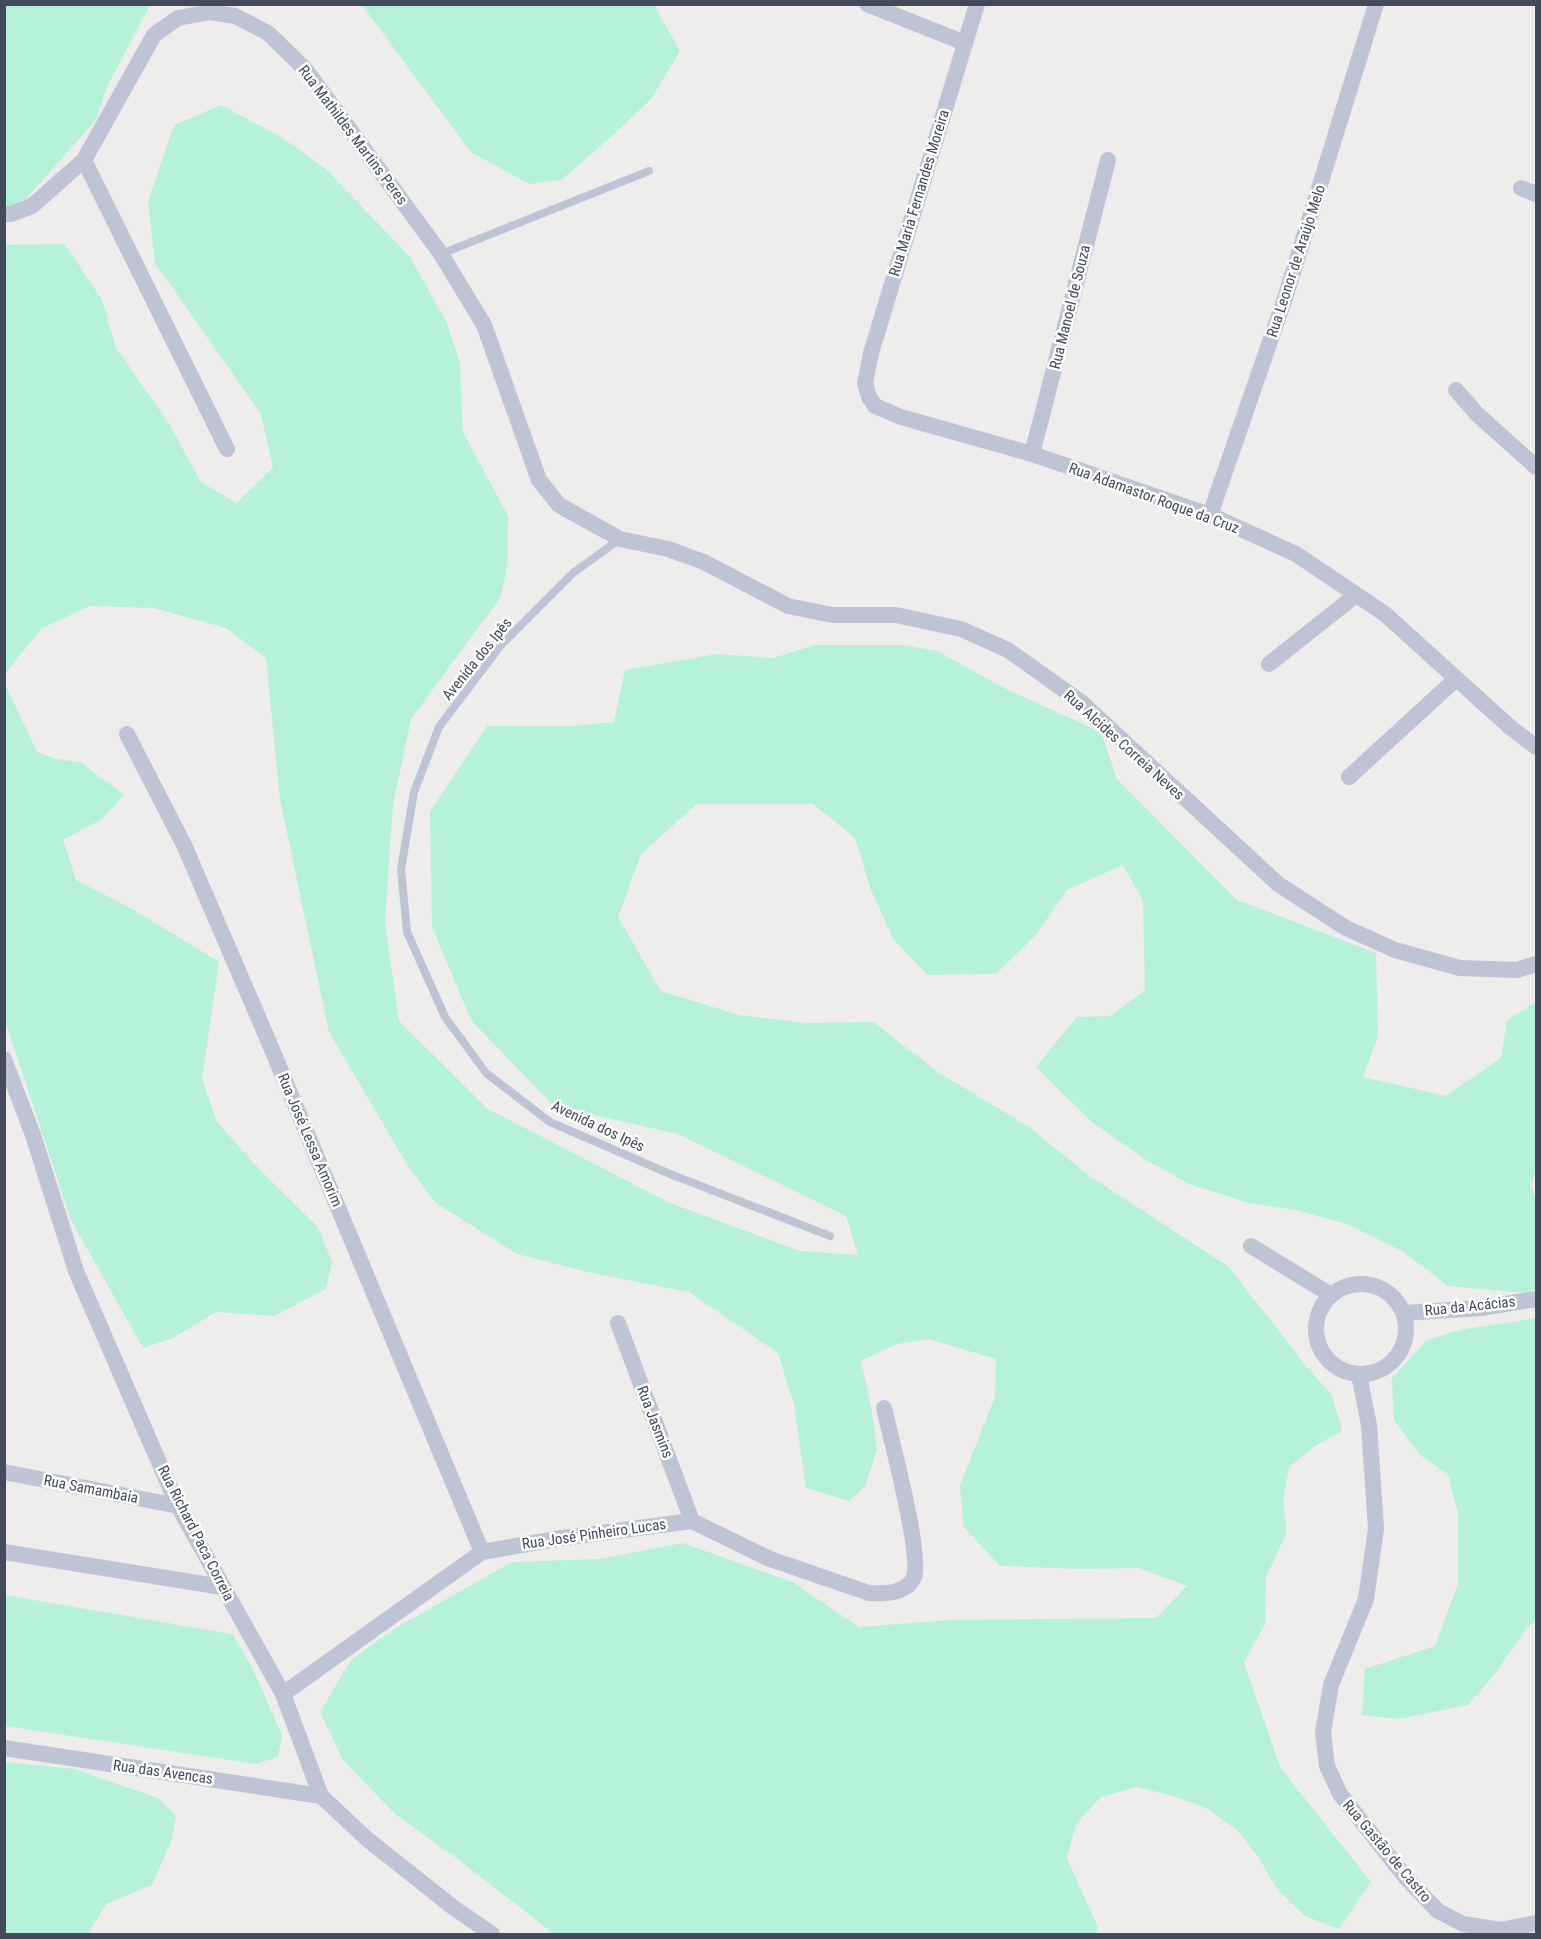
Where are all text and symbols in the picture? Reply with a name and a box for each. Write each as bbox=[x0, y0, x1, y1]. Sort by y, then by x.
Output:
street label: Rua Mathildes Martins Peres bbox=[295, 62, 411, 208]
street label: Rua Maria Fernandes Moreira bbox=[885, 107, 953, 279]
street label: Rua Leonor de Araújo Melo bbox=[1263, 182, 1329, 340]
street label: Rua Manoel de Souza bbox=[1046, 243, 1094, 371]
street label: Rua Adamastor Roque da Cruz bbox=[1066, 459, 1242, 537]
street label: Avenida dos Ipês bbox=[438, 614, 516, 704]
street label: Rua Alcides Correia Neves bbox=[1060, 686, 1188, 804]
street label: Rua José Lessa Amorim bbox=[274, 1071, 346, 1209]
street label: Avenida dos Ipês bbox=[549, 1097, 648, 1155]
street label: Rua da Acácias bbox=[1424, 1292, 1516, 1320]
street label: Rua Jasmins bbox=[633, 1383, 677, 1461]
street label: Rua Richard Paca Correia bbox=[154, 1462, 238, 1604]
street label: Rua Samambaia bbox=[42, 1471, 140, 1507]
street label: Rua José Pinheiro Lucas bbox=[521, 1515, 667, 1553]
street label: Rua das Avencas bbox=[112, 1756, 214, 1788]
street label: Rua Gastão de Castro bbox=[1339, 1796, 1435, 1906]

